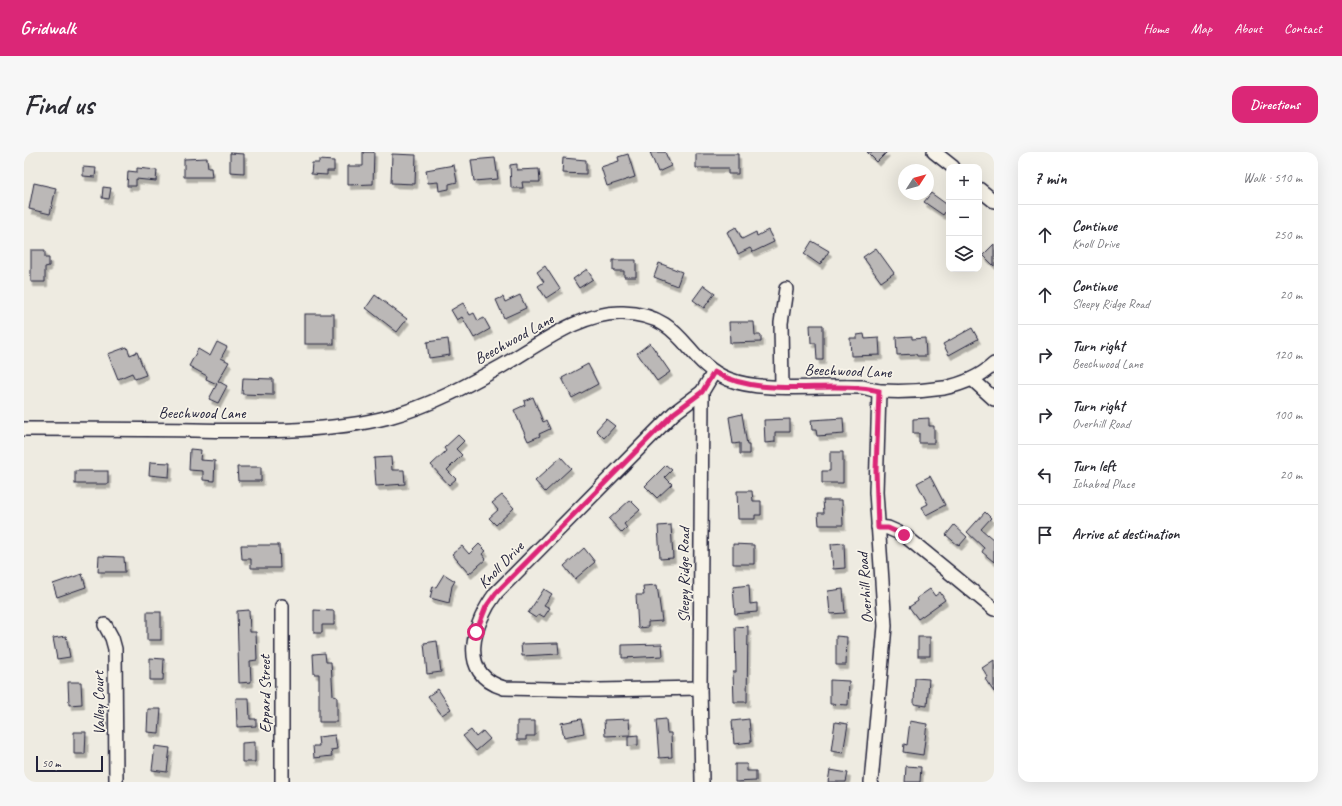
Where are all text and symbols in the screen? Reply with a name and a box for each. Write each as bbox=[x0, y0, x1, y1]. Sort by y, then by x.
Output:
text: Gridwalk bbox=[20, 16, 76, 40]
text: Home bbox=[1143, 20, 1169, 37]
text: Map bbox=[1191, 20, 1212, 37]
text: About bbox=[1234, 20, 1262, 37]
text: Contact bbox=[1284, 20, 1322, 37]
button: Directions bbox=[1232, 86, 1318, 123]
text: Find us bbox=[24, 87, 94, 122]
north arrow bbox=[898, 164, 934, 200]
map controls bbox=[946, 164, 982, 272]
button: + bbox=[946, 164, 982, 200]
text: 7 min bbox=[1034, 168, 1067, 189]
text: Walk · 510 m bbox=[1243, 170, 1302, 186]
button: − bbox=[946, 200, 982, 236]
text: Continue bbox=[1072, 217, 1117, 236]
icon: ahead bbox=[1034, 224, 1056, 246]
text: 250 m bbox=[1274, 227, 1302, 243]
button: layers bbox=[946, 236, 982, 272]
text: Knoll Drive bbox=[1072, 236, 1119, 252]
text: Continue bbox=[1072, 277, 1117, 296]
icon: ahead bbox=[1034, 284, 1056, 306]
text: 20 m bbox=[1280, 287, 1302, 303]
text: Sleepy Ridge Road bbox=[1072, 296, 1150, 312]
street label: Beechwood Lane bbox=[471, 308, 558, 369]
text: Turn right bbox=[1072, 337, 1125, 356]
icon: right bbox=[1034, 344, 1056, 366]
text: 120 m bbox=[1274, 347, 1302, 363]
text: Beechwood Lane bbox=[1072, 356, 1143, 372]
street label: Beechwood Lane bbox=[804, 359, 894, 383]
text: Turn right bbox=[1072, 397, 1125, 416]
street label: Beechwood Lane bbox=[158, 403, 247, 423]
icon: right bbox=[1034, 404, 1056, 426]
text: 100 m bbox=[1274, 407, 1302, 423]
text: Overhill Road bbox=[1072, 416, 1130, 432]
text: Turn left bbox=[1072, 457, 1115, 476]
icon: left bbox=[1034, 464, 1056, 486]
text: 20 m bbox=[1280, 467, 1302, 483]
text: Ichabod Place bbox=[1072, 476, 1134, 492]
street label: Sleepy Ridge Road bbox=[674, 524, 694, 623]
icon: arrive bbox=[1034, 524, 1056, 546]
text: Arrive at destination bbox=[1072, 525, 1179, 544]
route end bbox=[895, 526, 913, 544]
street label: Knoll Drive bbox=[474, 536, 530, 593]
street label: Overhill Road bbox=[852, 549, 877, 624]
route start bbox=[467, 623, 485, 641]
street label: Eppard Street bbox=[255, 653, 275, 733]
street label: Valley Court bbox=[88, 669, 110, 735]
scale bar bbox=[36, 754, 103, 773]
text: 50 m bbox=[42, 756, 61, 770]

